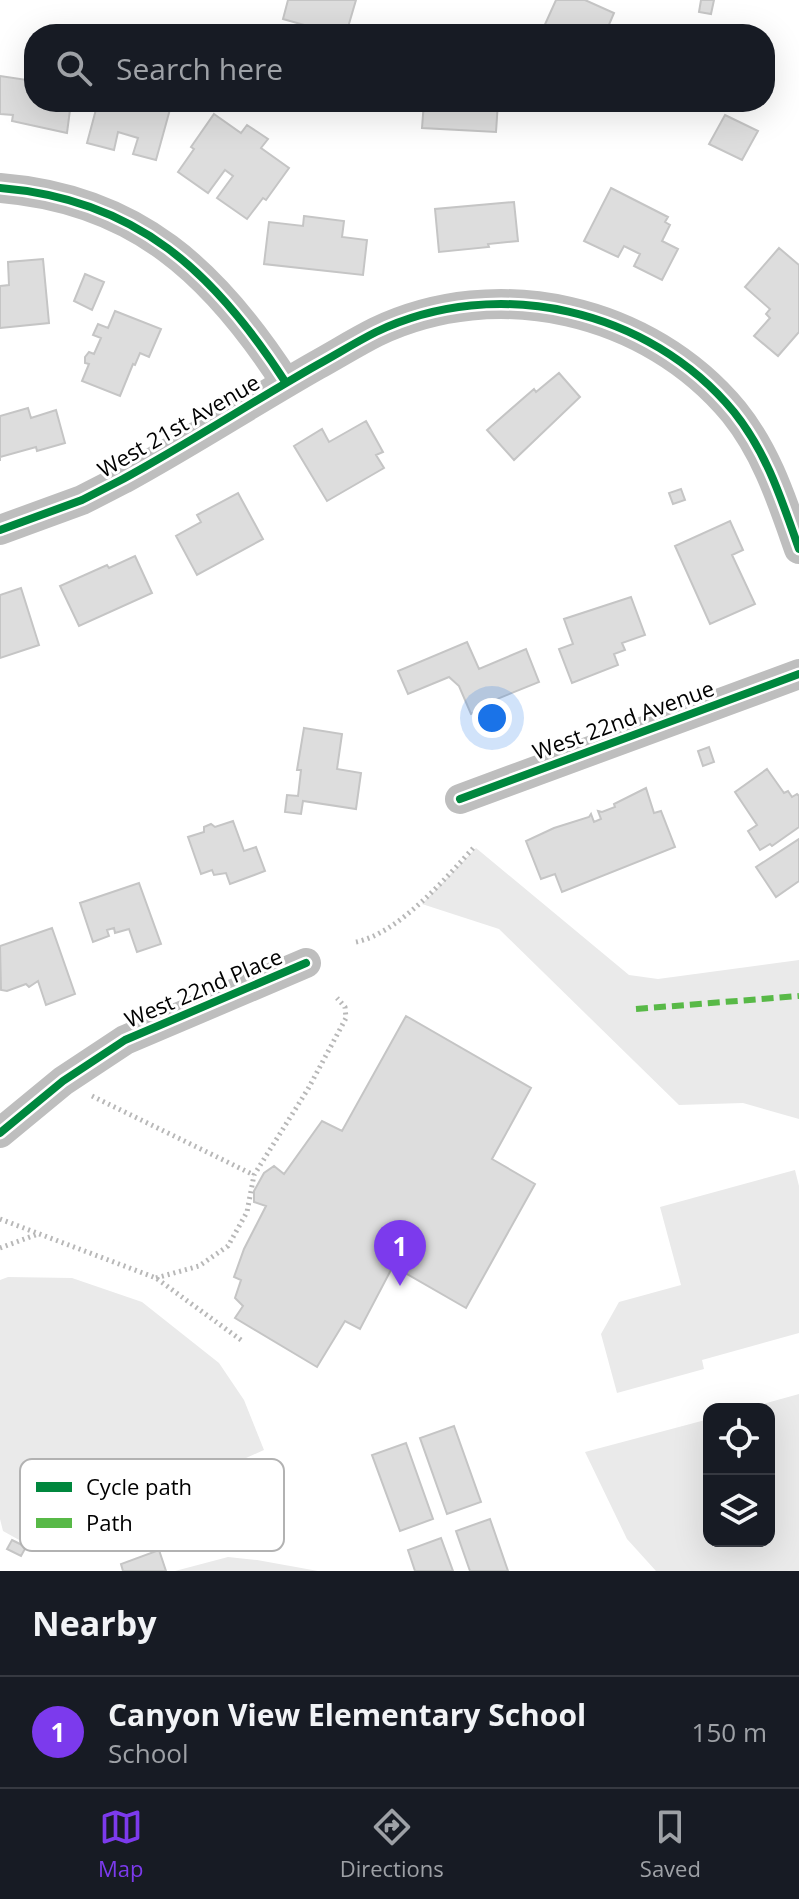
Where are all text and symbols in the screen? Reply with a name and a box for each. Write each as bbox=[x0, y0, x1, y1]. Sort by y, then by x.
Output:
search box bbox=[24, 24, 775, 112]
icon: search bbox=[52, 46, 96, 90]
text: Search here bbox=[116, 48, 283, 89]
street label: West 21st Avenue bbox=[91, 366, 265, 484]
street label: West 22nd Avenue bbox=[528, 672, 718, 766]
your location bbox=[472, 698, 512, 738]
street label: West 22nd Place bbox=[120, 940, 286, 1034]
pin: 1 bbox=[374, 1220, 426, 1286]
map controls bbox=[703, 1403, 775, 1547]
button: locate bbox=[703, 1403, 775, 1475]
legend bbox=[20, 1459, 284, 1551]
text: Cycle path bbox=[86, 1471, 192, 1501]
button: layers bbox=[703, 1475, 775, 1547]
text: Path bbox=[86, 1507, 133, 1537]
text: Nearby bbox=[32, 1600, 157, 1646]
text: Canyon View Elementary School bbox=[108, 1694, 586, 1735]
text: 1 bbox=[51, 1714, 65, 1750]
text: 150 m bbox=[692, 1714, 767, 1750]
text: School bbox=[108, 1735, 189, 1771]
tab: Map bbox=[98, 1805, 144, 1883]
tab: Directions bbox=[340, 1805, 444, 1883]
tab: Saved bbox=[640, 1805, 701, 1883]

